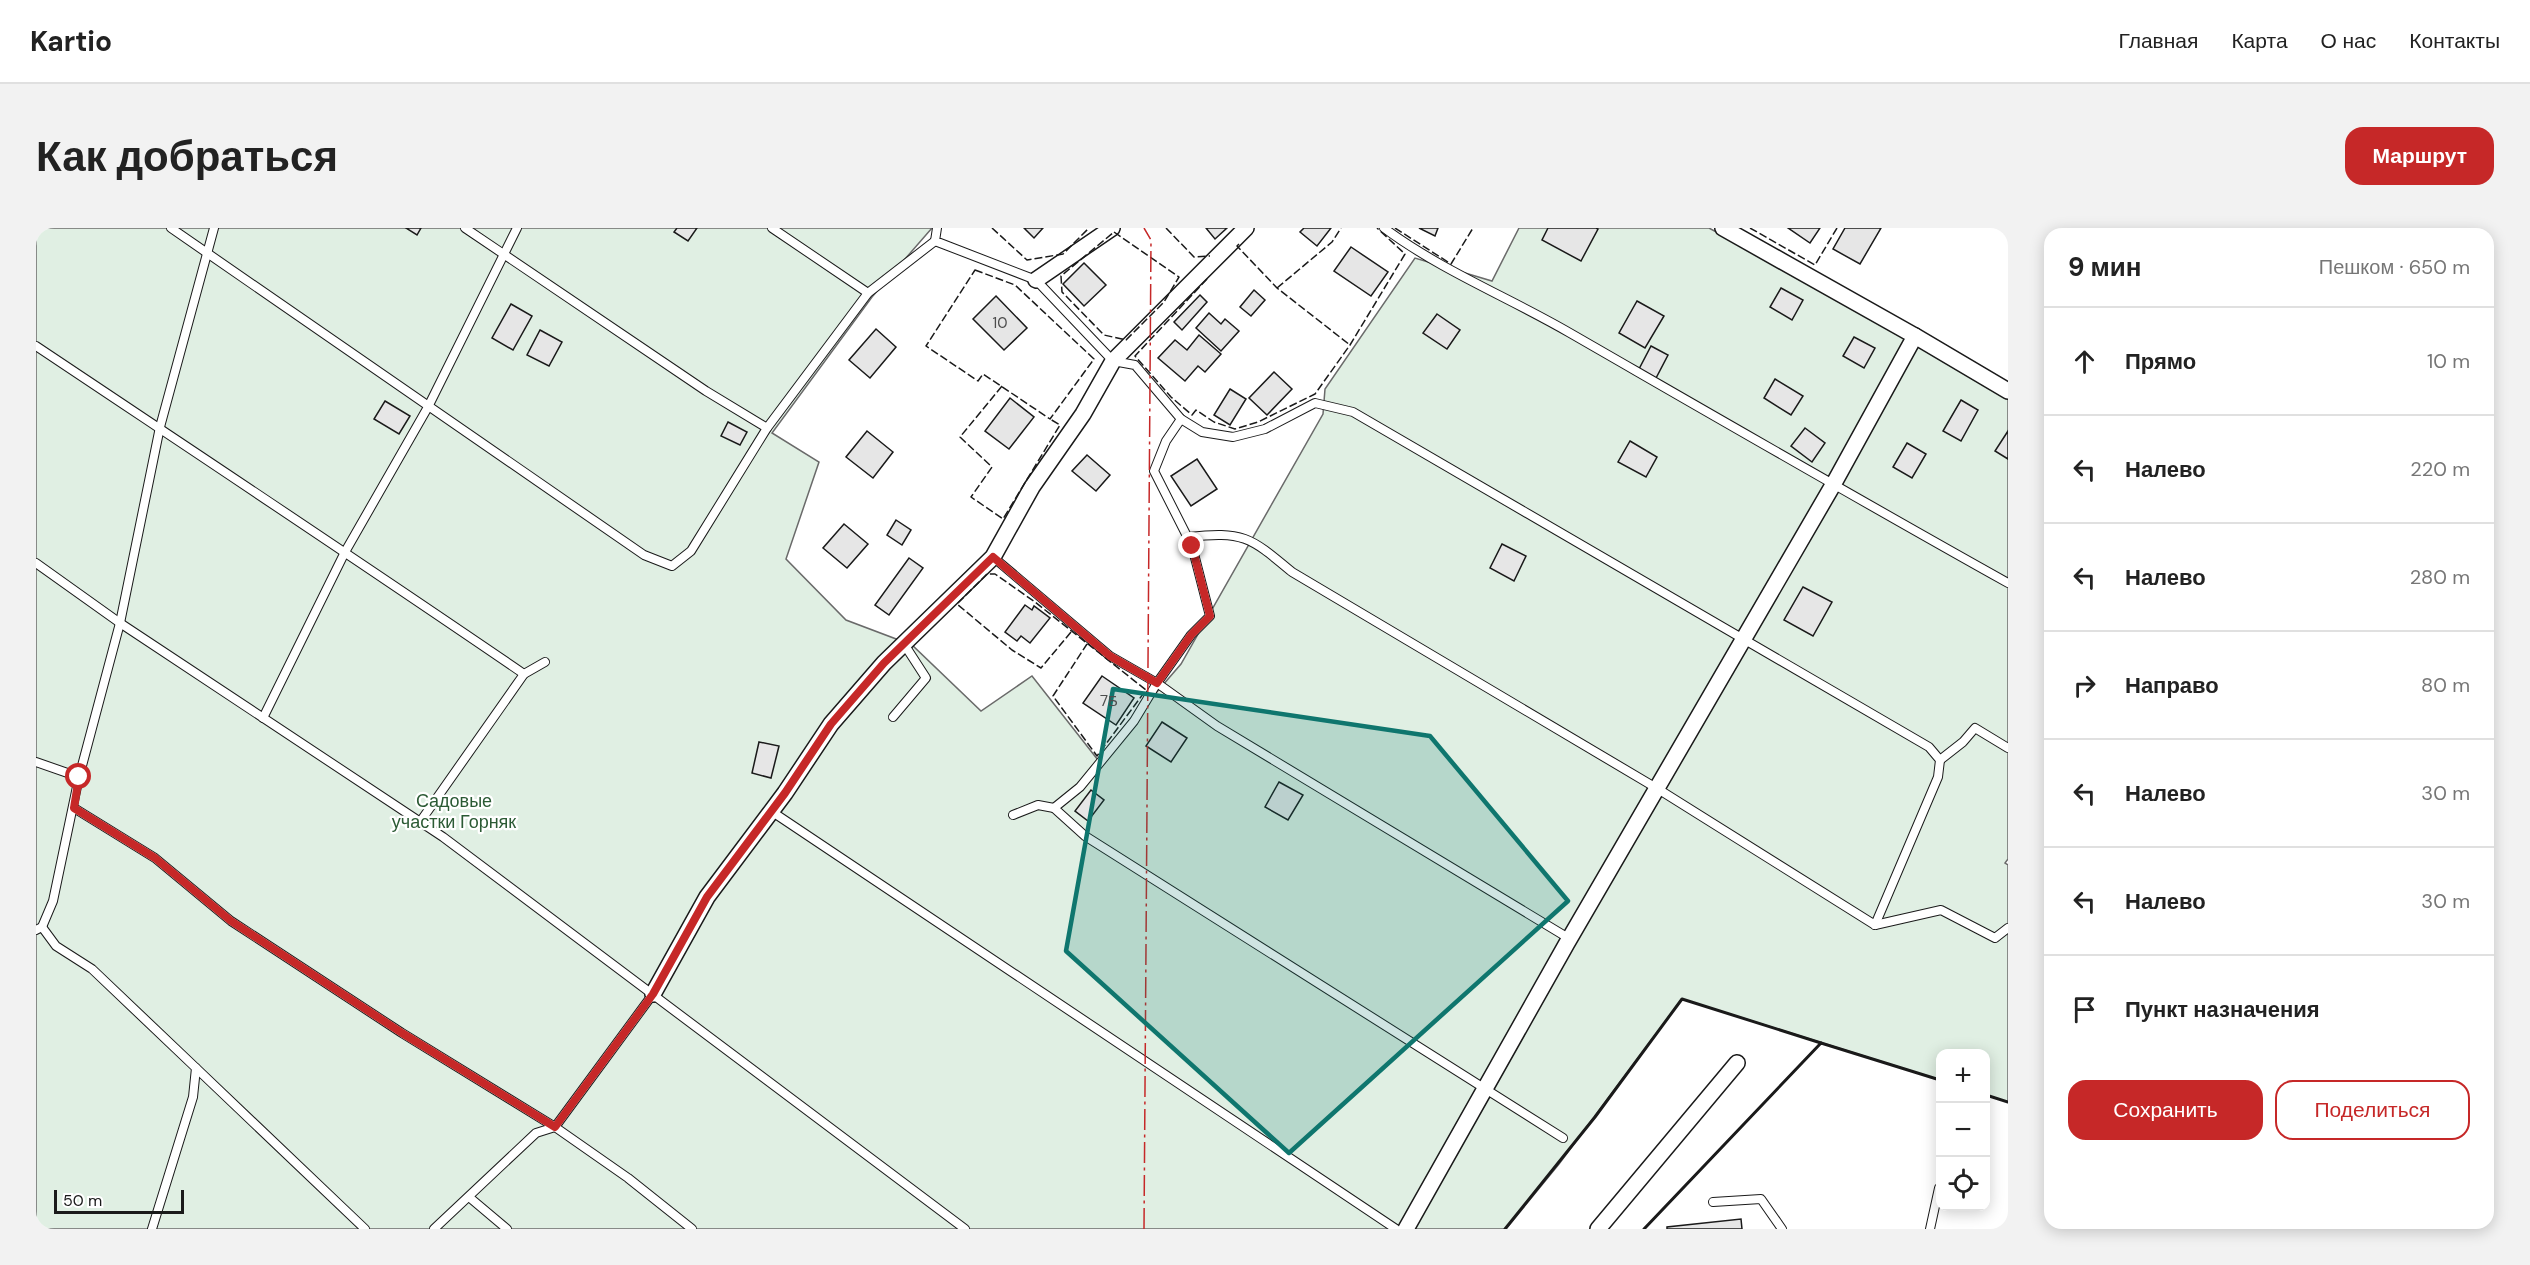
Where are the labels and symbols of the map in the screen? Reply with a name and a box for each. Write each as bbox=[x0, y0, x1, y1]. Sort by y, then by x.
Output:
house number: 10 bbox=[993, 313, 1007, 333]
route end bbox=[1178, 532, 1204, 558]
house number: 7Б bbox=[1100, 691, 1118, 711]
route start bbox=[65, 763, 91, 789]
park label: Садовые участки Горняк bbox=[392, 789, 516, 834]
scale bar bbox=[54, 1187, 184, 1214]

